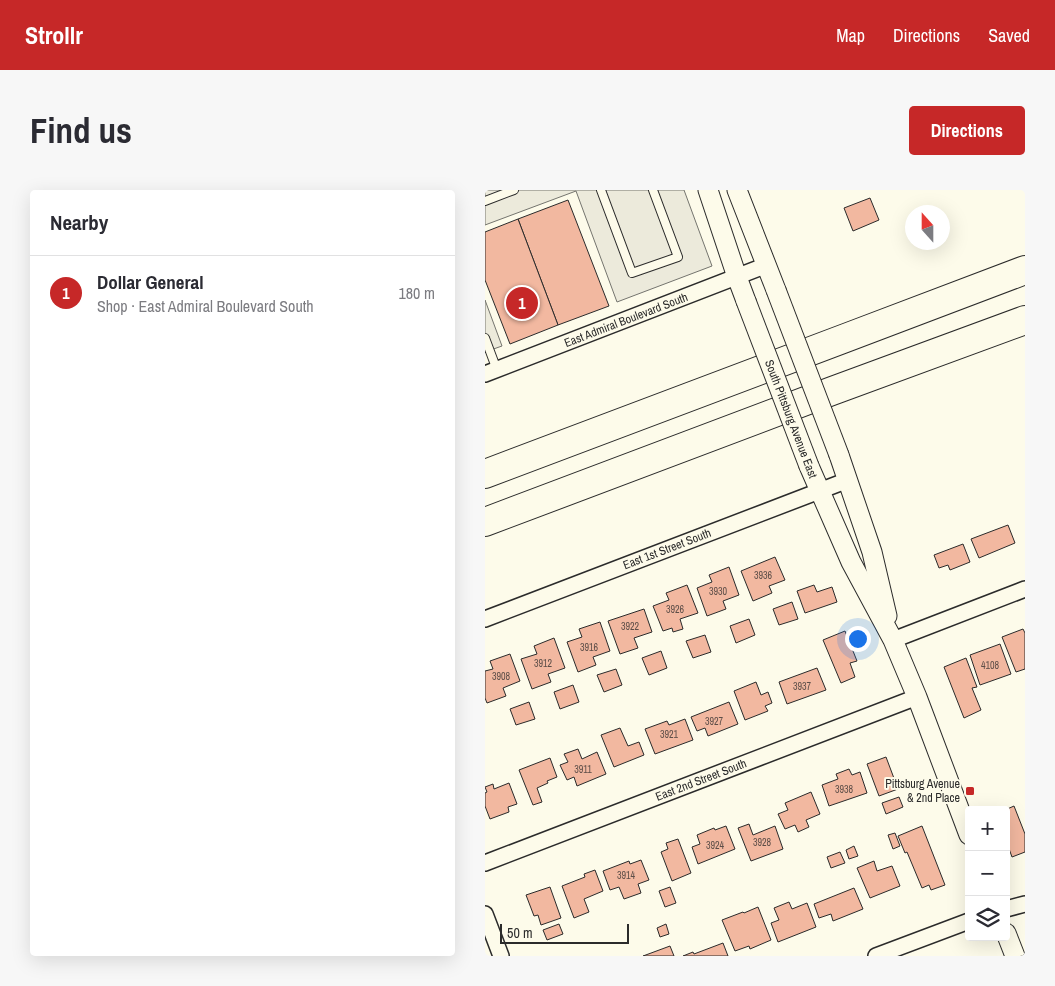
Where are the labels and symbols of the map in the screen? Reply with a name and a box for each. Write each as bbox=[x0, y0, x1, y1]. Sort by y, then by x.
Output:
north arrow bbox=[905, 205, 950, 250]
pin: 1 bbox=[506, 284, 538, 322]
street label: East Admiral Boulevard South bbox=[562, 289, 690, 351]
street label: South Pittsburg Avenue East bbox=[761, 357, 821, 481]
street label: East 1st Street South bbox=[621, 525, 713, 573]
house number: 3936 bbox=[754, 569, 773, 582]
house number: 3930 bbox=[709, 585, 728, 598]
house number: 3926 bbox=[666, 603, 685, 616]
house number: 3922 bbox=[621, 620, 640, 633]
your location bbox=[845, 626, 871, 652]
house number: 3916 bbox=[580, 641, 599, 654]
house number: 3912 bbox=[534, 657, 553, 670]
house number: 4108 bbox=[981, 659, 1000, 672]
house number: 3908 bbox=[492, 670, 511, 683]
house number: 3937 bbox=[793, 680, 812, 693]
house number: 3927 bbox=[705, 715, 724, 728]
house number: 3921 bbox=[660, 728, 679, 741]
street label: East 2nd Street South bbox=[653, 755, 749, 805]
house number: 3911 bbox=[574, 763, 592, 776]
place label: Pittsburg Avenue & 2nd Place bbox=[885, 776, 960, 806]
house number: 3938 bbox=[835, 783, 854, 796]
marker: Pittsburg Avenue & 2nd Place bbox=[964, 785, 976, 797]
house number: 3928 bbox=[753, 836, 772, 849]
house number: 3924 bbox=[706, 839, 725, 852]
house number: 3914 bbox=[617, 869, 636, 882]
scale bar bbox=[500, 921, 629, 944]

